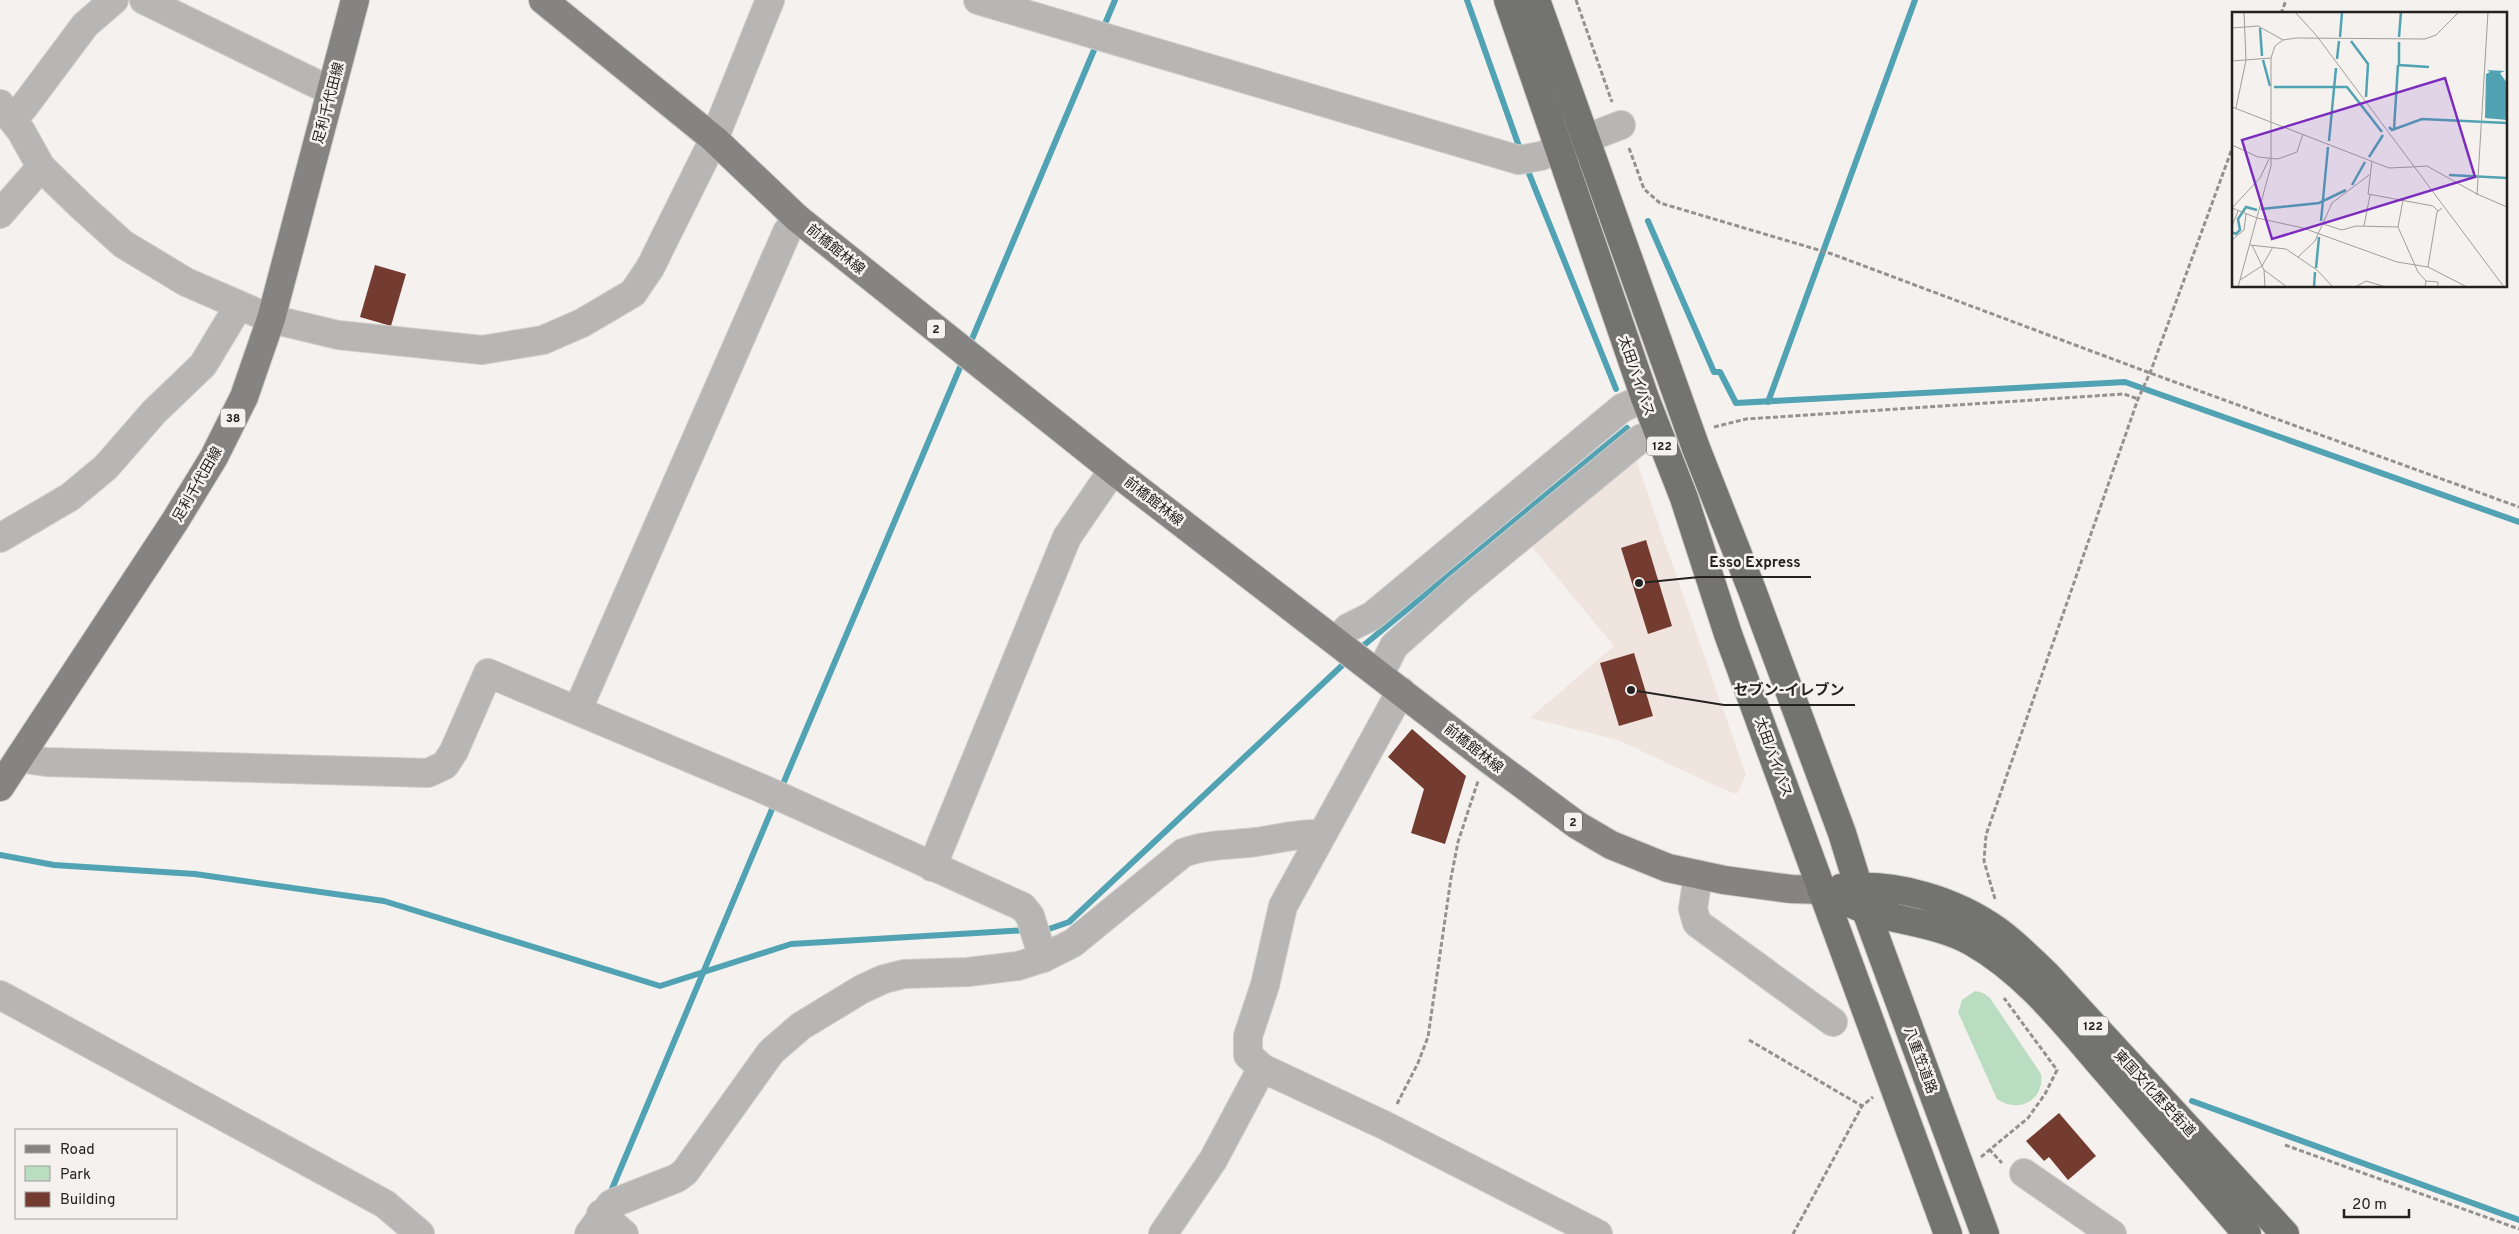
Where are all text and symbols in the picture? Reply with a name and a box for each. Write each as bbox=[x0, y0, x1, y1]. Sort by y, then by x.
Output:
inset map bbox=[2232, 12, 2506, 288]
street label: 足利千代田線 bbox=[309, 60, 349, 146]
street label: 前橋館林線 bbox=[803, 221, 868, 279]
road number: 2 bbox=[927, 320, 945, 338]
street label: 太田バイパス bbox=[1614, 334, 1657, 419]
road number: 38 bbox=[220, 408, 246, 428]
road number: 122 bbox=[1647, 436, 1677, 456]
street label: 足利千代田線 bbox=[169, 444, 227, 525]
street label: 前橋館林線 bbox=[1120, 473, 1187, 530]
callout: Esso Express bbox=[1699, 547, 1811, 577]
text: Esso Express bbox=[1709, 554, 1801, 573]
callout: セブン-イレブン bbox=[1724, 675, 1855, 705]
text: セブン-イレブン bbox=[1733, 681, 1845, 701]
street label: 太田バイパス bbox=[1750, 715, 1795, 800]
street label: 前橋館林線 bbox=[1440, 720, 1507, 777]
road number: 2 bbox=[1564, 812, 1582, 832]
road number: 122 bbox=[2078, 1016, 2108, 1036]
street label: 八重笠道路 bbox=[1900, 1025, 1940, 1096]
street label: 東国文化歴史街道 bbox=[2109, 1047, 2198, 1141]
legend bbox=[15, 1129, 178, 1219]
text: Road bbox=[60, 1141, 95, 1160]
text: Park bbox=[60, 1166, 91, 1185]
scale bar bbox=[2344, 1186, 2409, 1218]
text: Building bbox=[60, 1191, 115, 1210]
text: 20 m bbox=[2352, 1196, 2387, 1215]

